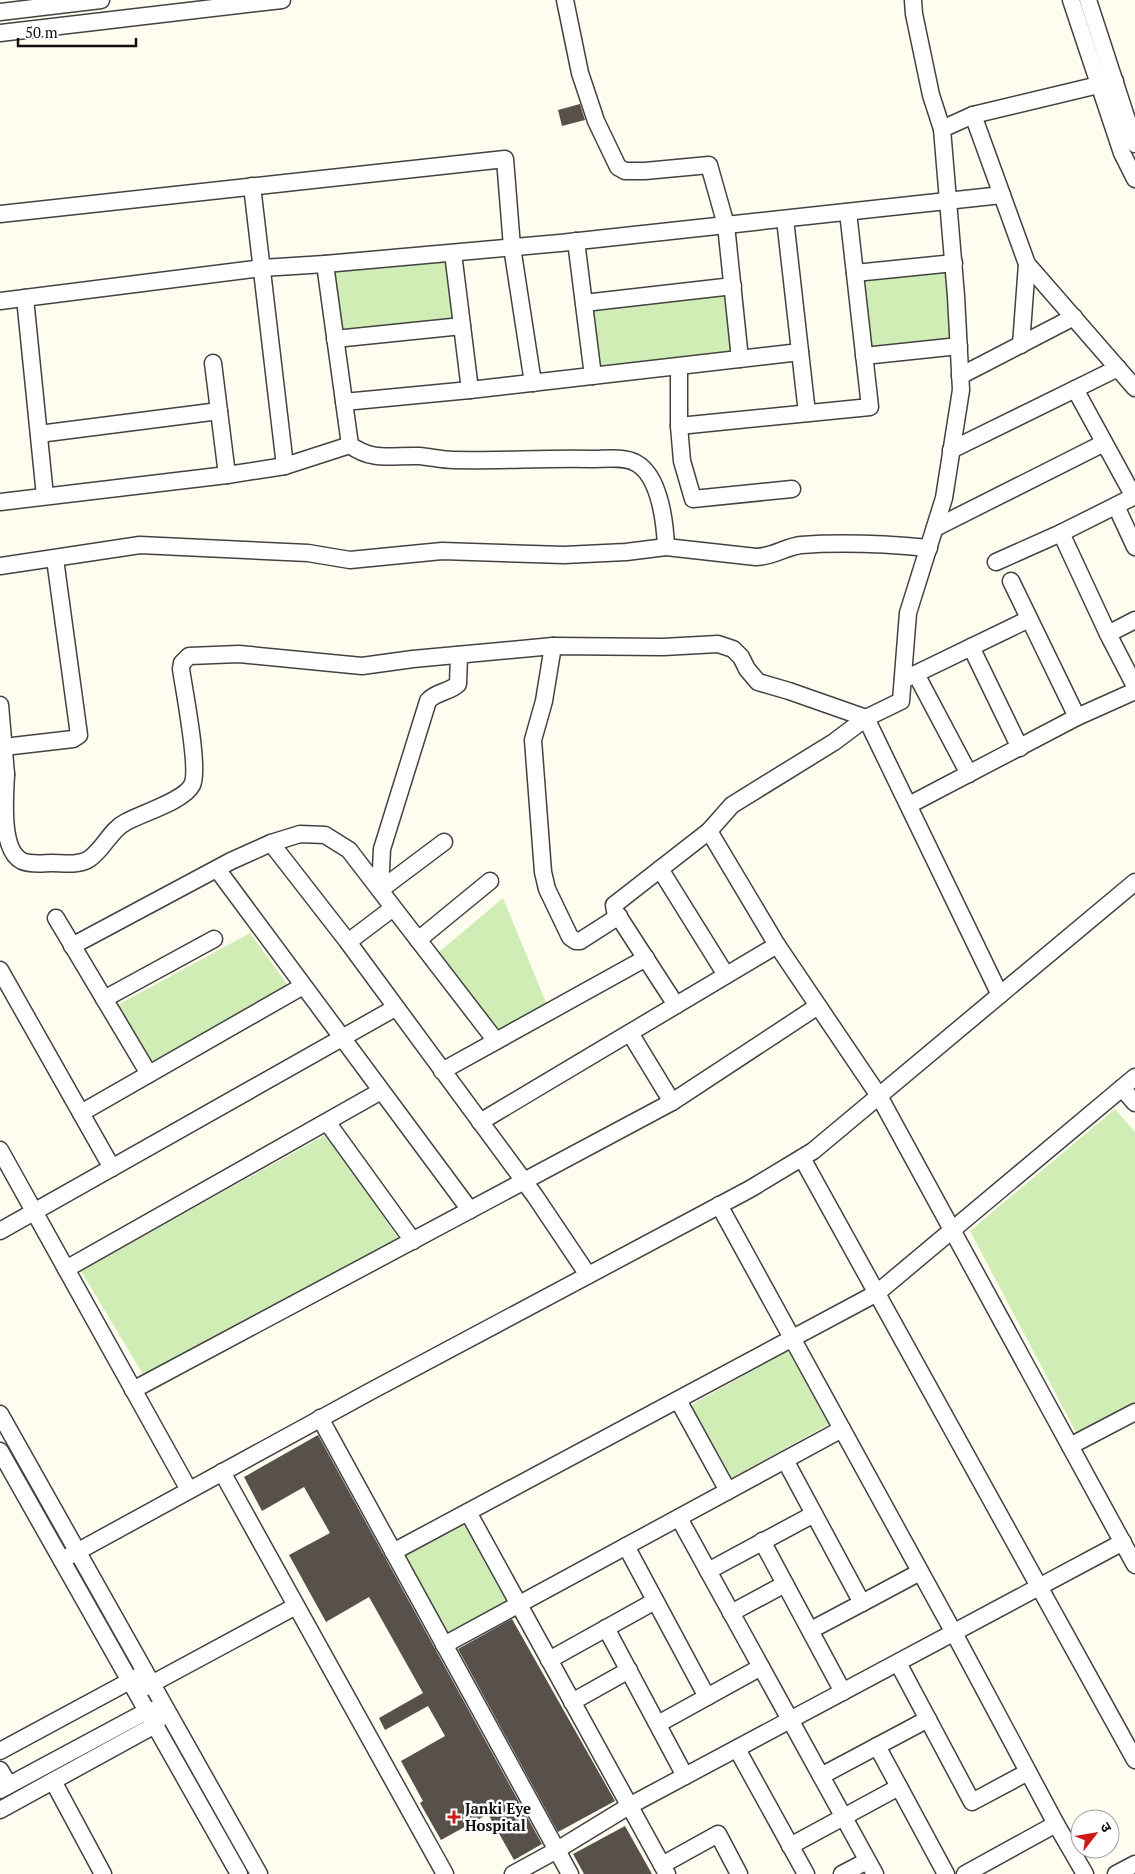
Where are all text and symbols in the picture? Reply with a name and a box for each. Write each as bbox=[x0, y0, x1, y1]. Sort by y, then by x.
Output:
scale bar bbox=[18, 15, 135, 47]
text: 50 m bbox=[25, 22, 58, 42]
place label: Janki Eye Hospital bbox=[465, 1798, 531, 1835]
north arrow bbox=[1070, 1809, 1120, 1859]
marker: Janki Eye Hospital bbox=[447, 1810, 461, 1824]
text: उ bbox=[1096, 1819, 1117, 1836]

